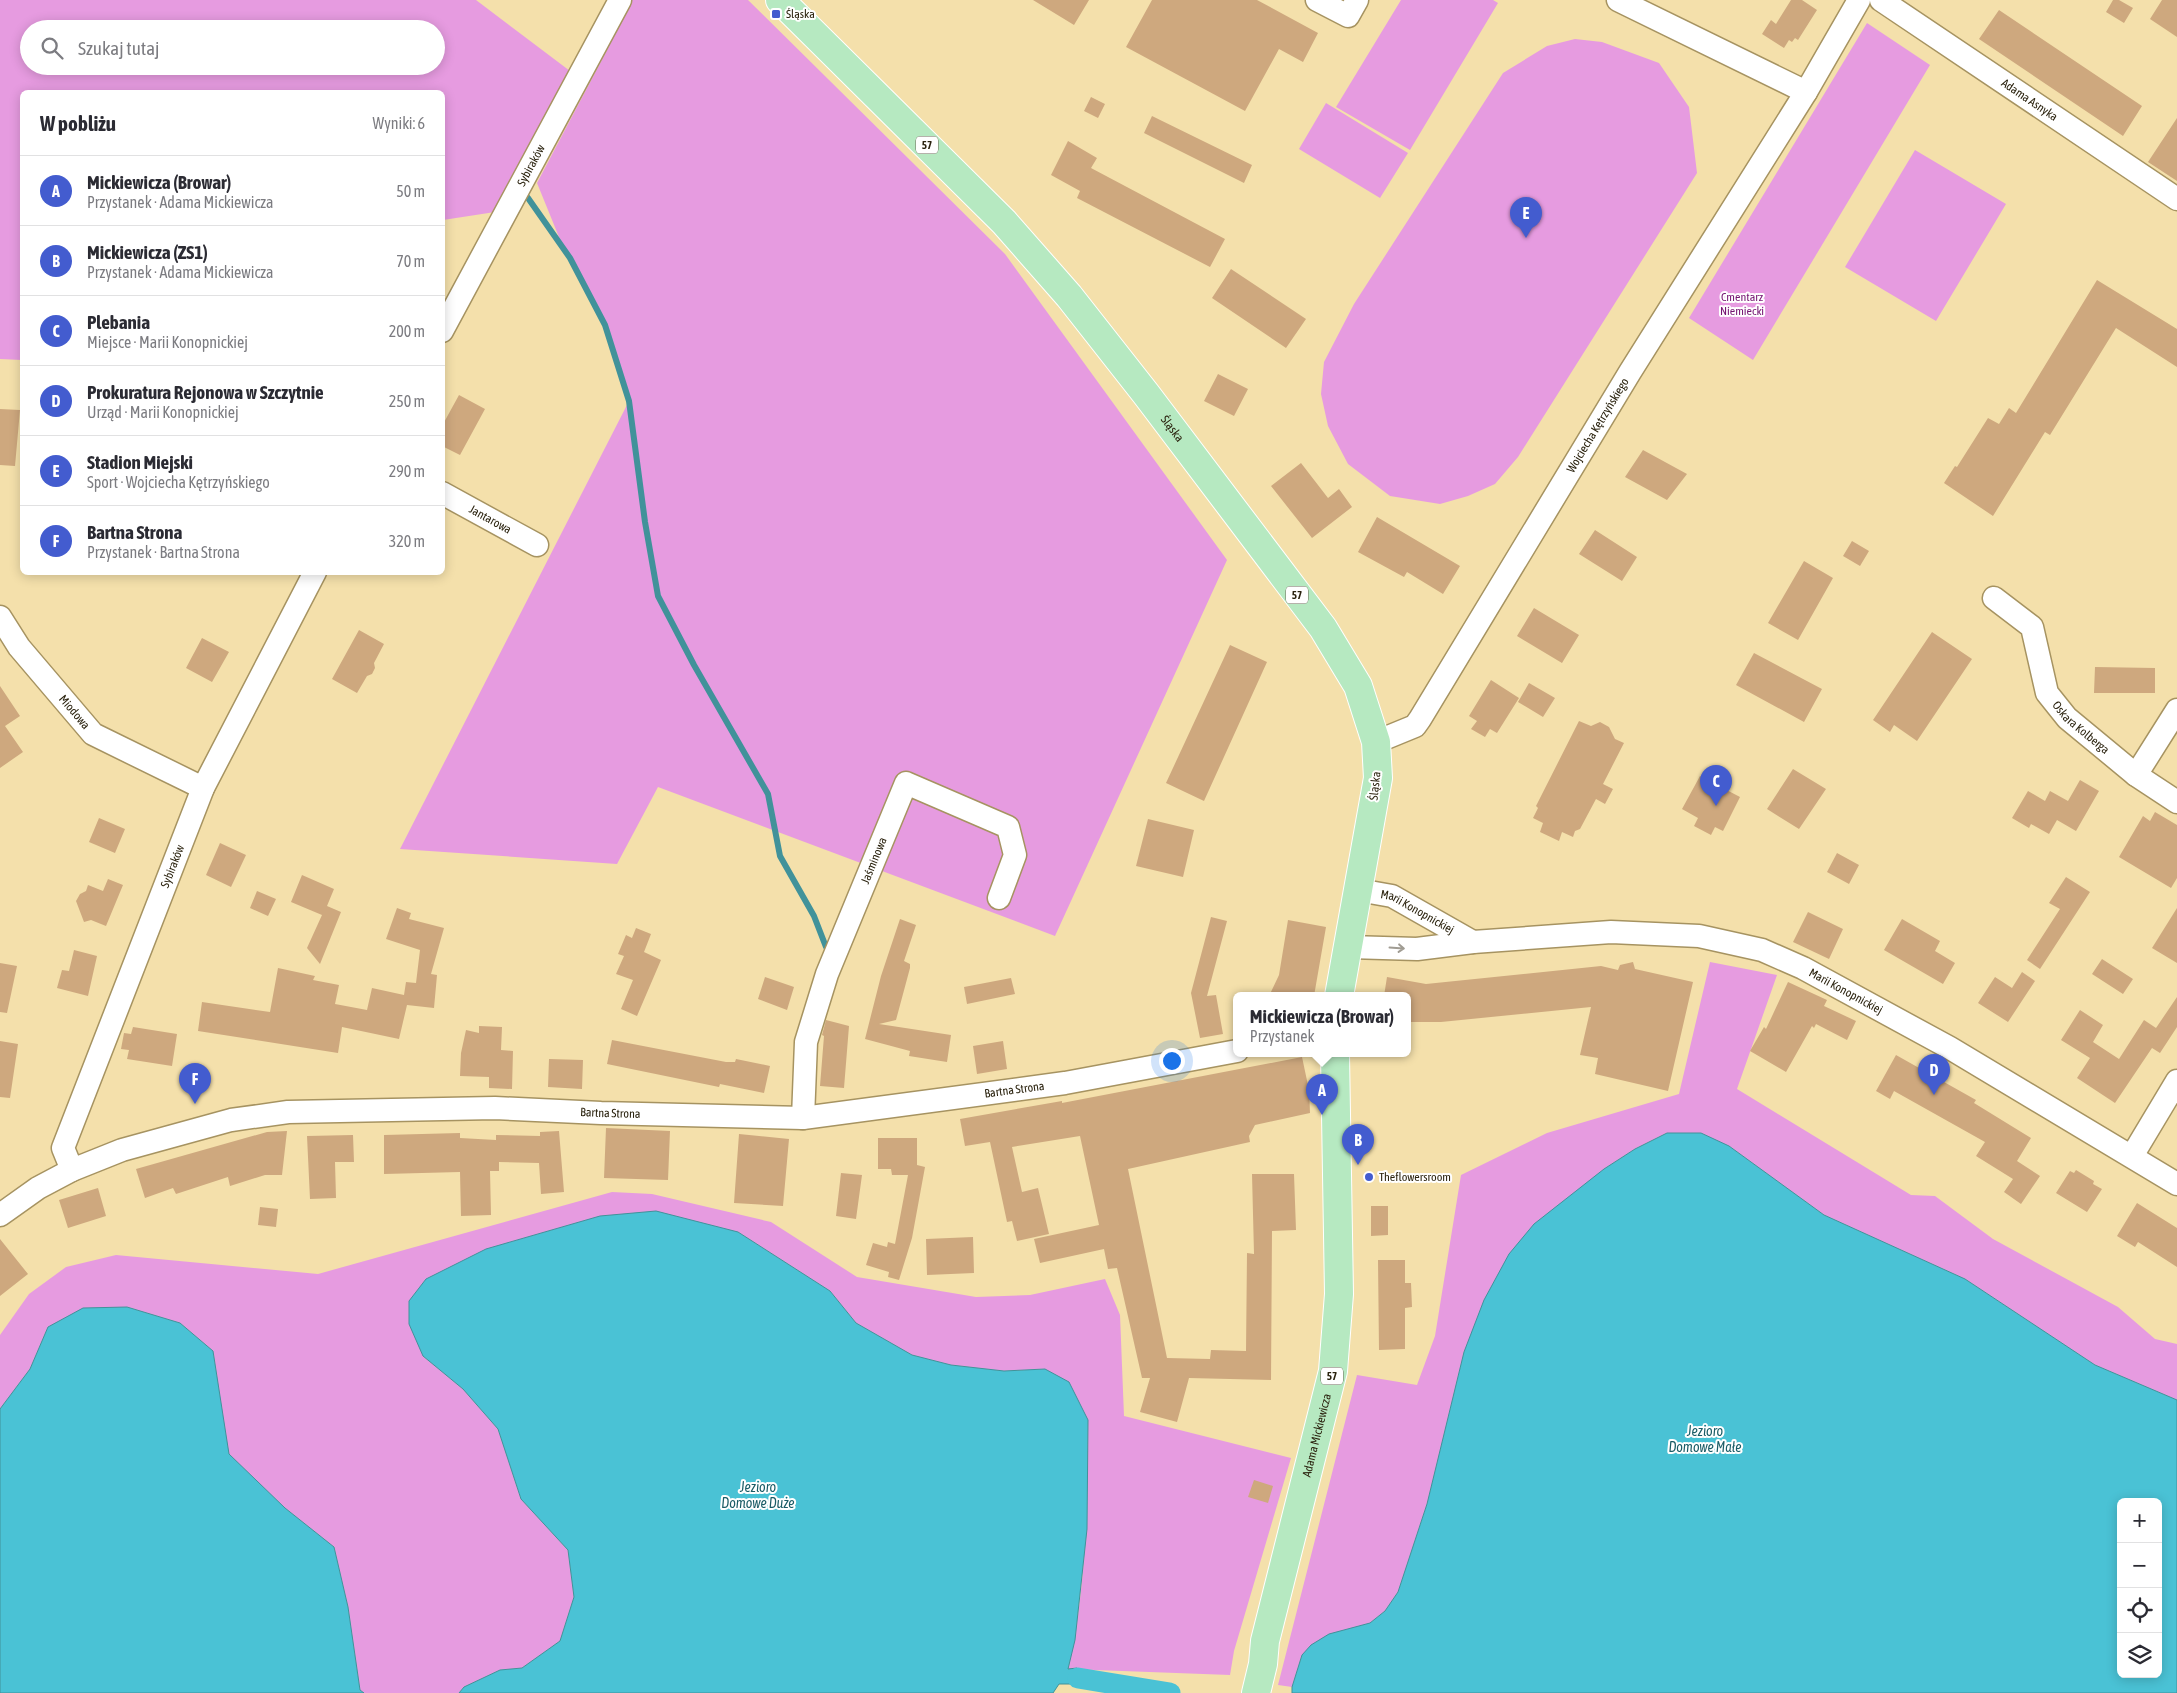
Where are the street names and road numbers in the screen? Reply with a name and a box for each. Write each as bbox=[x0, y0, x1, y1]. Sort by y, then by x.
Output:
street label: Adama Asnyka bbox=[1999, 76, 2060, 124]
road number: 57 bbox=[916, 136, 938, 154]
street label: Sybiraków bbox=[514, 142, 548, 189]
street label: Wojciecha Kętrzyńskiego bbox=[1564, 375, 1632, 475]
street label: Śląska bbox=[1158, 413, 1187, 444]
street label: Jantarowa bbox=[467, 502, 514, 537]
road number: 57 bbox=[1286, 586, 1308, 604]
street label: Miodowa bbox=[56, 692, 93, 732]
street label: Oskara Kolberga bbox=[2049, 698, 2112, 757]
street label: Śląska bbox=[1367, 771, 1383, 801]
street label: Jaśminowa bbox=[858, 835, 890, 886]
street label: Sybiraków bbox=[158, 843, 187, 890]
street label: Marii Konopnickiej bbox=[1380, 887, 1457, 937]
street label: Marii Konopnickiej bbox=[1807, 966, 1885, 1017]
street label: Bartna Strona bbox=[983, 1079, 1045, 1101]
street label: Bartna Strona bbox=[580, 1105, 641, 1121]
road number: 57 bbox=[1321, 1368, 1343, 1384]
street label: Adama Mickiewicza bbox=[1300, 1392, 1334, 1479]

